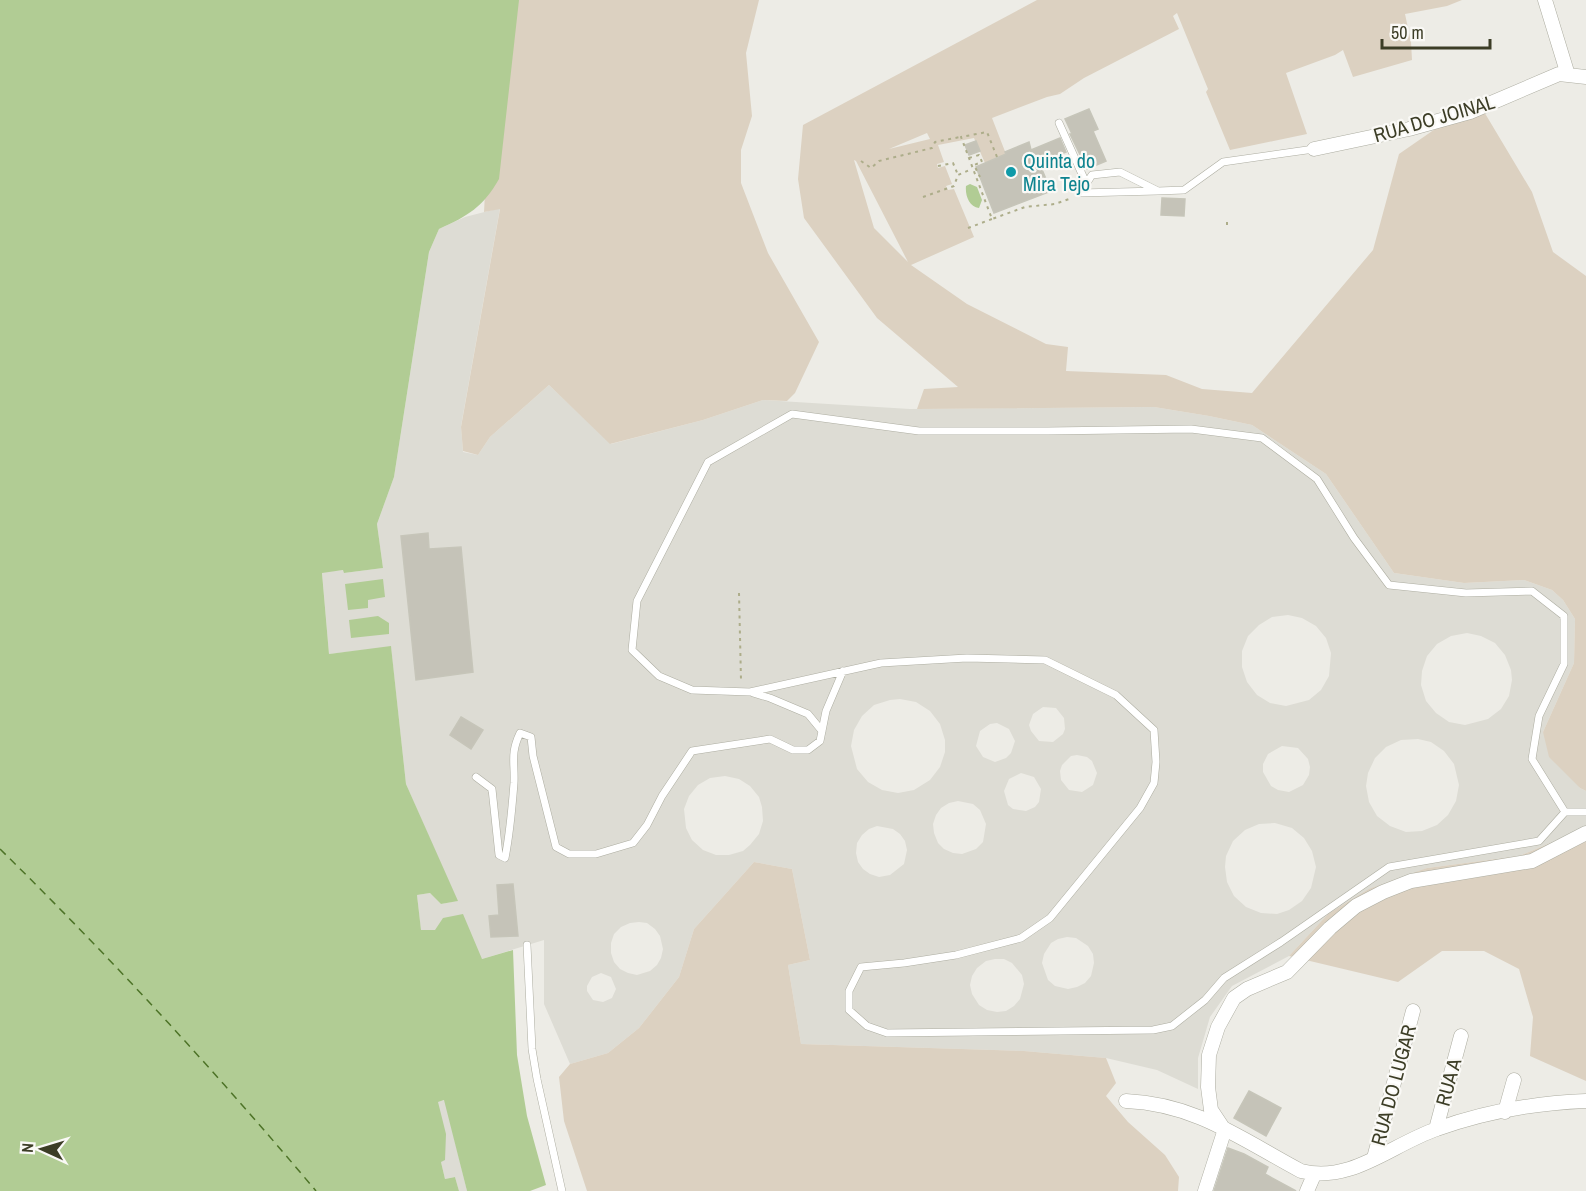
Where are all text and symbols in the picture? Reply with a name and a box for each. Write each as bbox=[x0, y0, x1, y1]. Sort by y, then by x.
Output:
scale bar bbox=[1382, 12, 1490, 50]
text: 50 m bbox=[1391, 20, 1424, 45]
street label: RUA DO JOINAL bbox=[1370, 88, 1498, 148]
place label: Quinta do Mira Tejo bbox=[1023, 147, 1095, 197]
marker: Quinta do Mira Tejo bbox=[1004, 165, 1018, 179]
street label: RUA DO LUGAR bbox=[1364, 1021, 1422, 1148]
street label: RUA A bbox=[1429, 1055, 1467, 1109]
north arrow bbox=[12, 1119, 72, 1179]
text: N bbox=[16, 1142, 38, 1153]

